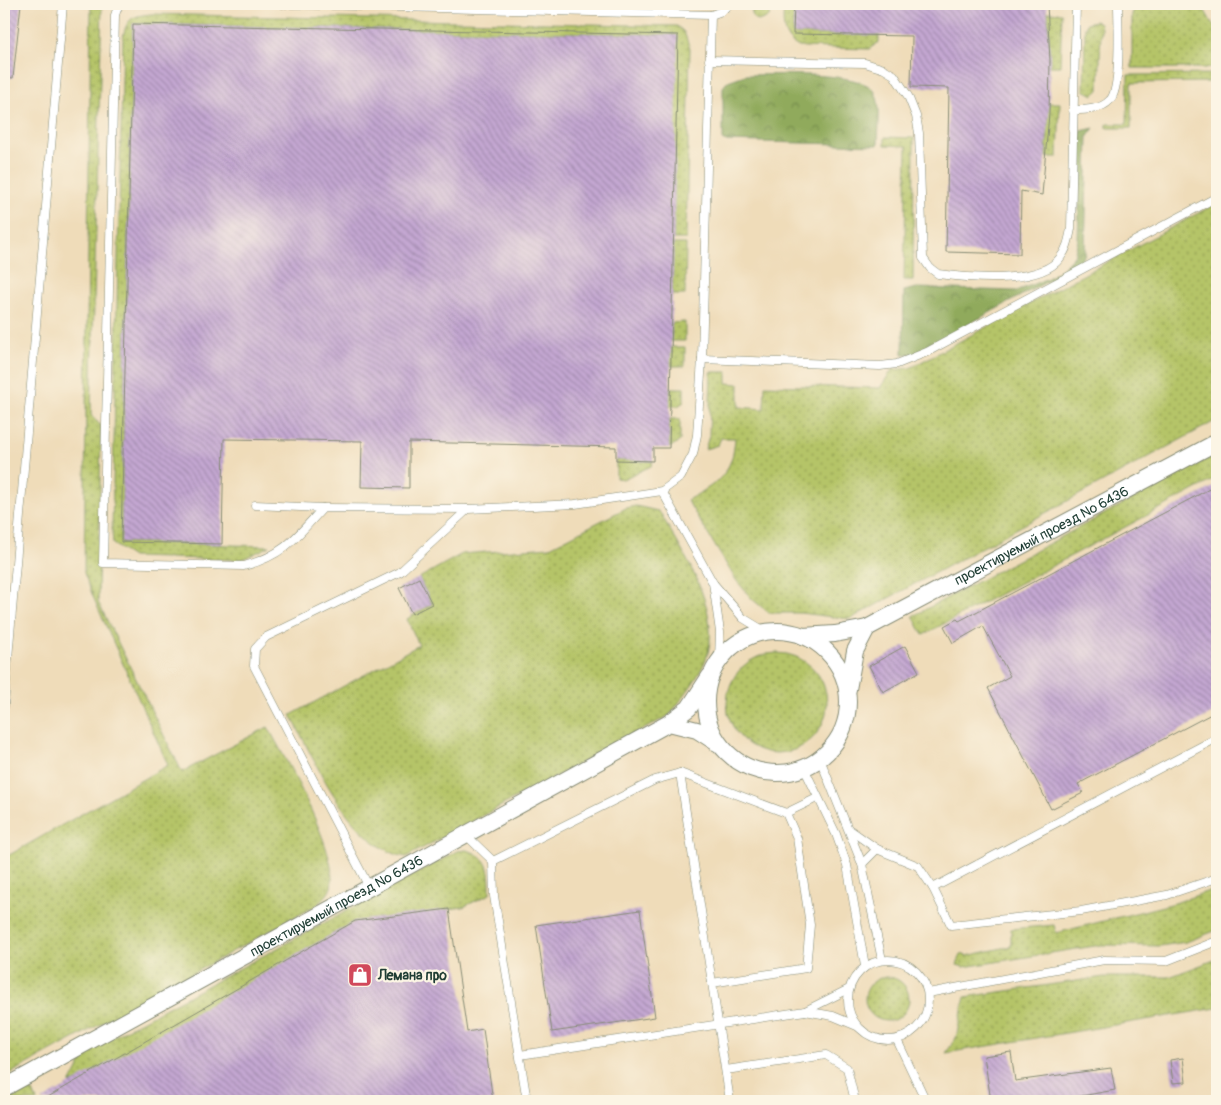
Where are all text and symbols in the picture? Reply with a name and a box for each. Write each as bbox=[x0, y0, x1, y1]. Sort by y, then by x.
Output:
street label: проектируемый проезд № 6436 bbox=[951, 482, 1131, 589]
street label: проектируемый проезд № 6436 bbox=[247, 851, 426, 960]
shop icon: Лемана про bbox=[347, 962, 373, 988]
place label: Лемана про bbox=[377, 967, 447, 984]

